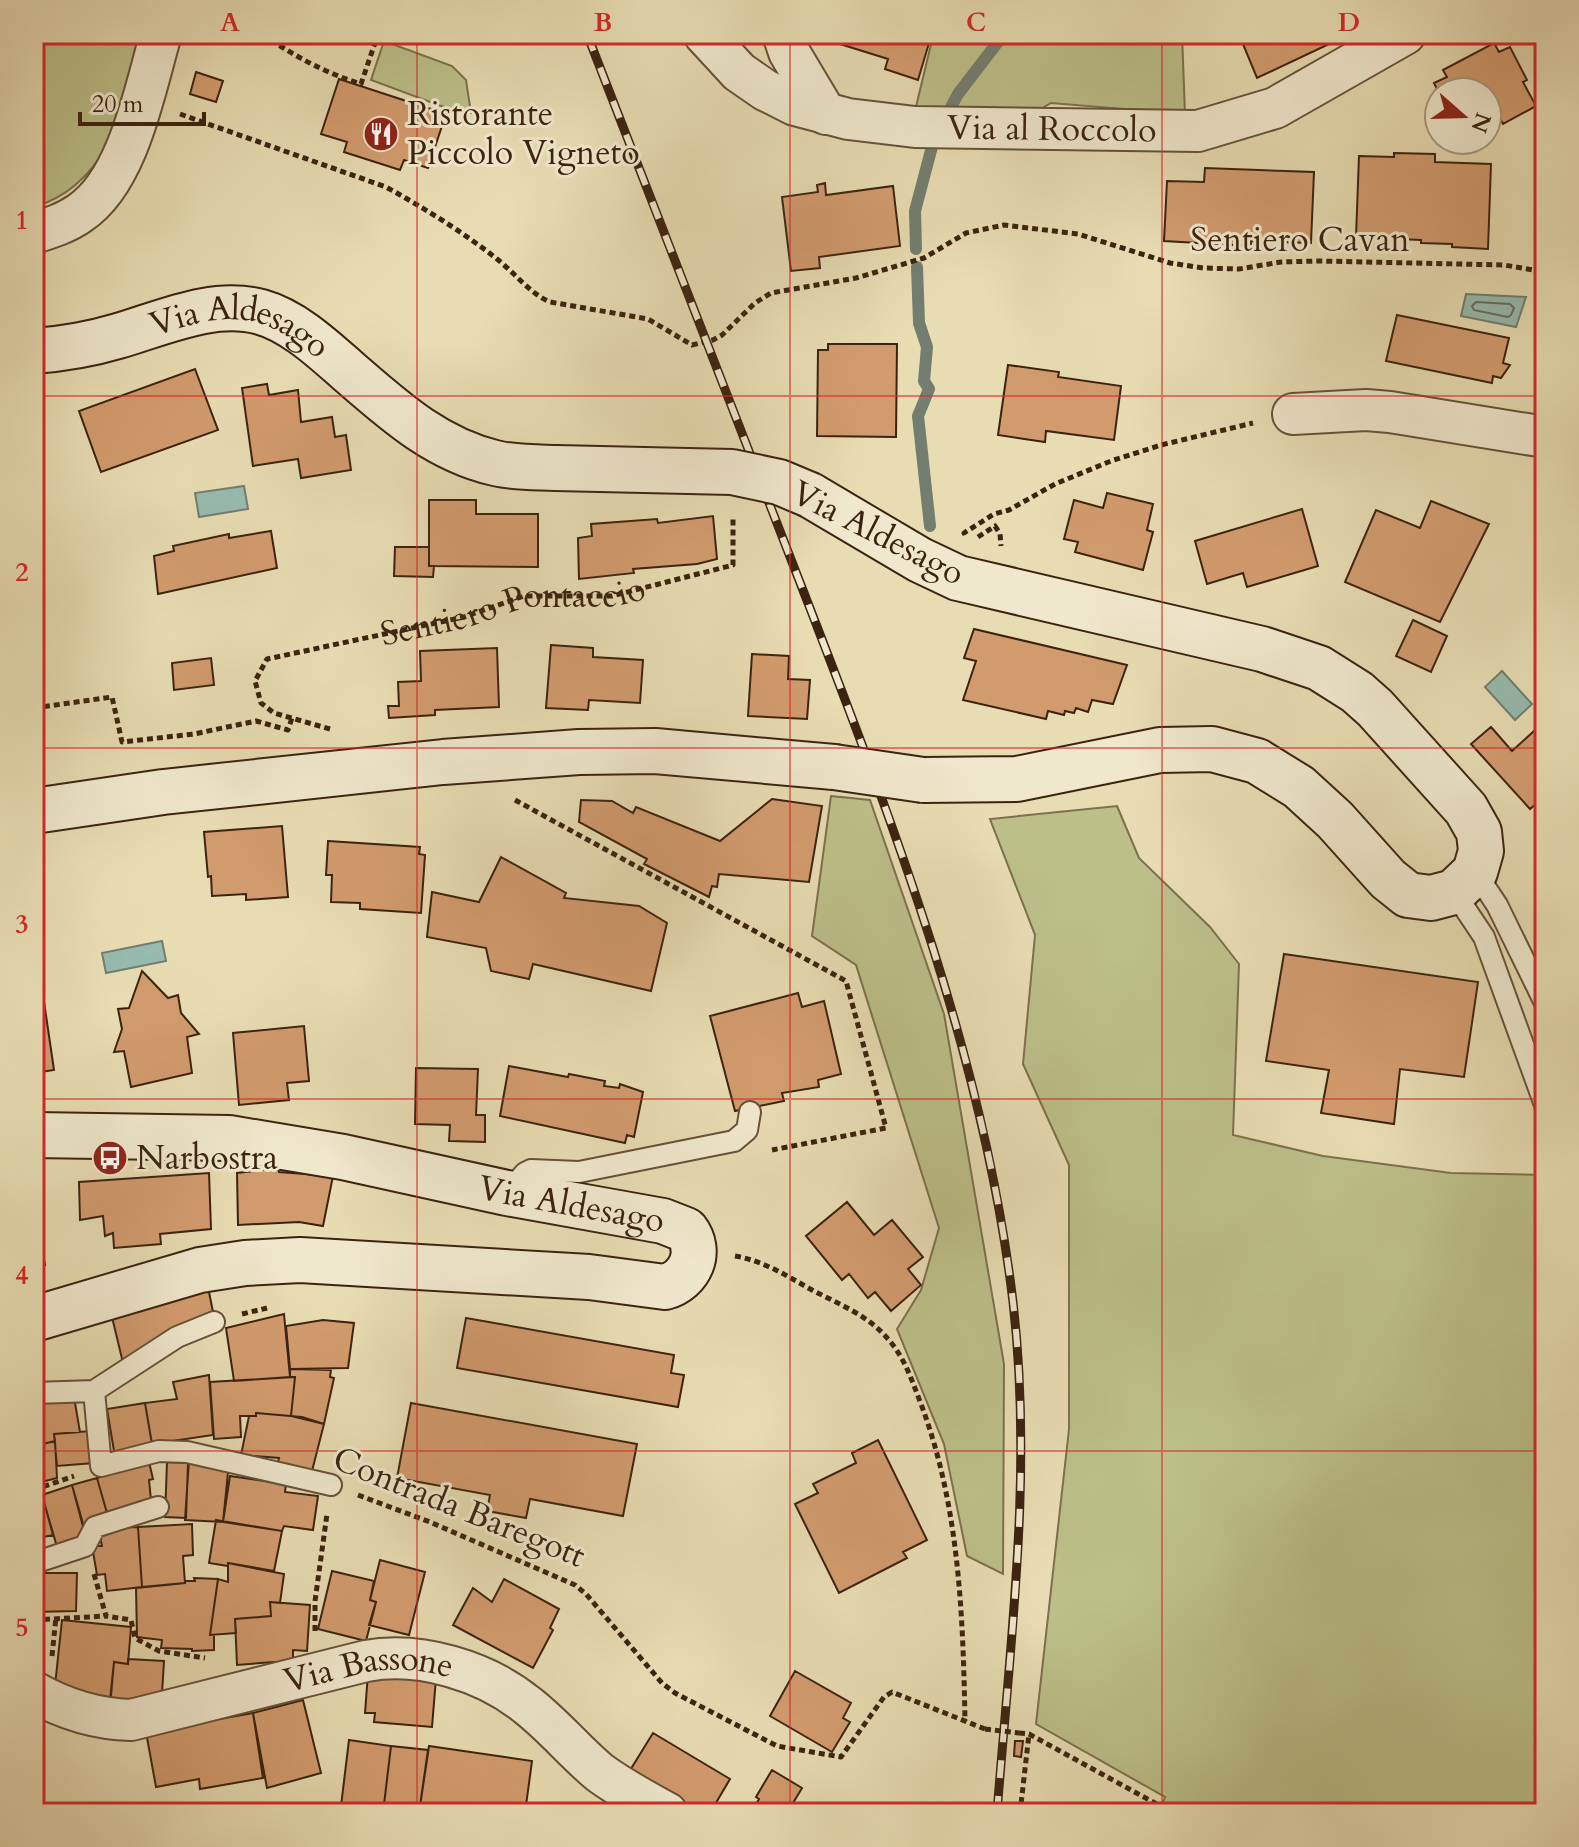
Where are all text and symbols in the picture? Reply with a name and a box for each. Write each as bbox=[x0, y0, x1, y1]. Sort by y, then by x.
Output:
text: A bbox=[220, 5, 240, 40]
text: B bbox=[594, 5, 612, 40]
text: C bbox=[966, 5, 986, 40]
text: D bbox=[1338, 5, 1360, 40]
scale bar bbox=[80, 76, 204, 126]
north arrow bbox=[1423, 76, 1503, 156]
text: 20 m bbox=[92, 88, 144, 121]
place label: Ristorante Piccolo Vigneto bbox=[407, 91, 640, 176]
street label: Via al Roccolo bbox=[947, 104, 1157, 153]
text: N bbox=[1463, 108, 1498, 137]
restaurant icon: Ristorante Piccolo Vigneto bbox=[362, 115, 400, 153]
text: 1 bbox=[15, 203, 29, 238]
street label: Sentiero Cavan bbox=[1190, 217, 1410, 263]
street label: Via Aldesago bbox=[144, 285, 340, 369]
street label: Via Aldesago bbox=[784, 470, 972, 596]
text: 2 bbox=[15, 555, 29, 590]
street label: Sentiero Pontaccio bbox=[376, 565, 650, 657]
text: 3 bbox=[15, 907, 29, 942]
place label: Narbostra bbox=[136, 1135, 278, 1181]
bus stop icon: Narbostra bbox=[91, 1139, 129, 1177]
street label: Via Aldesago bbox=[474, 1164, 668, 1244]
text: 4 bbox=[15, 1258, 29, 1293]
street label: Contrada Baregott bbox=[326, 1435, 592, 1579]
text: 5 bbox=[15, 1610, 29, 1645]
street label: Via Bassone bbox=[279, 1635, 459, 1704]

